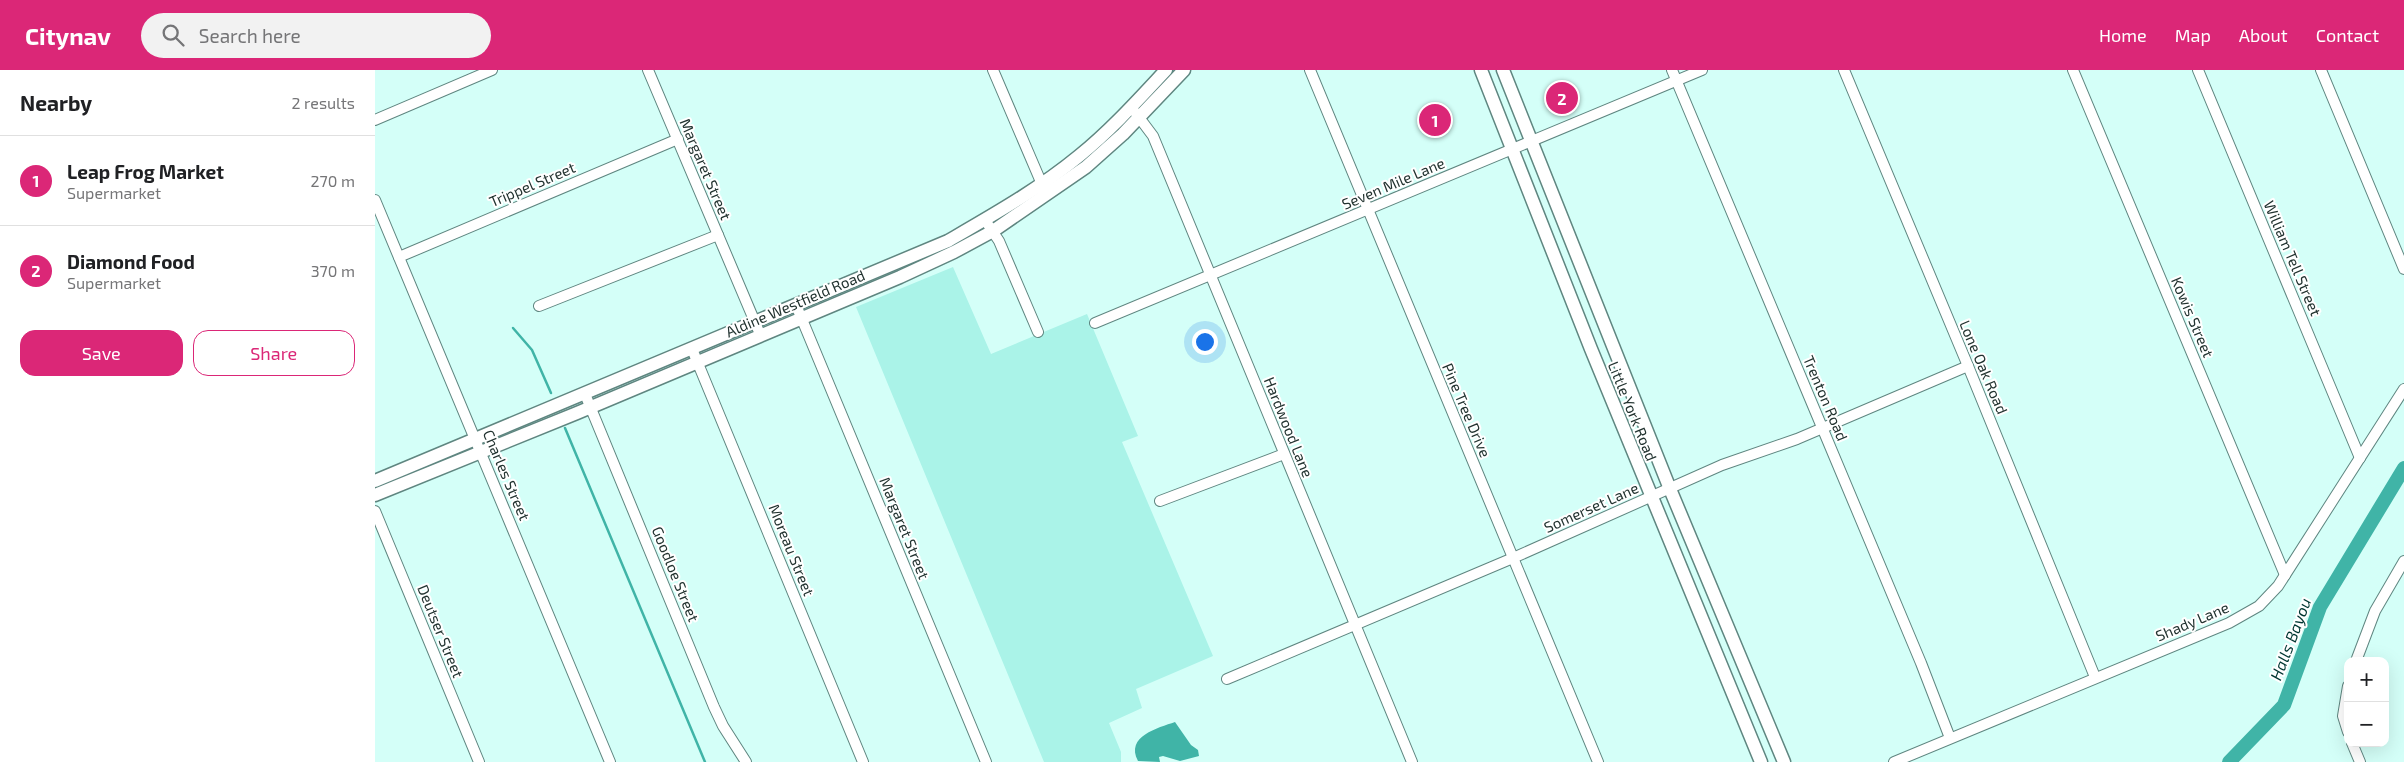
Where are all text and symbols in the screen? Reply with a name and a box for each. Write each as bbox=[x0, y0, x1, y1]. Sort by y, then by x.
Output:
search box bbox=[141, 13, 491, 58]
text: Citynav bbox=[25, 21, 111, 50]
icon: search bbox=[159, 21, 187, 49]
text: Search here bbox=[199, 24, 301, 47]
text: Home bbox=[2099, 24, 2147, 46]
text: Map bbox=[2175, 24, 2211, 46]
text: About bbox=[2239, 24, 2288, 46]
text: Contact bbox=[2316, 24, 2379, 46]
pin: 2 bbox=[1546, 79, 1578, 117]
text: Nearby bbox=[20, 90, 92, 115]
text: 2 results bbox=[292, 93, 355, 112]
pin: 1 bbox=[1419, 101, 1451, 139]
street label: Margaret Street bbox=[677, 116, 736, 223]
street label: Seven Mile Lane bbox=[1339, 153, 1447, 213]
street label: Trippel Street bbox=[486, 158, 578, 210]
text: Leap Frog Market bbox=[67, 160, 224, 183]
text: 1 bbox=[33, 171, 39, 190]
text: 270 m bbox=[311, 171, 355, 190]
text: Supermarket bbox=[67, 183, 161, 202]
street label: William Tell Street bbox=[2261, 198, 2326, 319]
text: Diamond Food bbox=[67, 250, 195, 273]
text: 2 bbox=[31, 261, 41, 280]
text: 370 m bbox=[311, 261, 355, 280]
street label: Aldine Westfield Road bbox=[723, 266, 867, 340]
text: Supermarket bbox=[67, 273, 161, 292]
street label: Kowis Street bbox=[2168, 274, 2218, 360]
street label: Lone Oak Road bbox=[1956, 317, 2012, 417]
your location bbox=[1192, 329, 1218, 355]
button: Save bbox=[20, 330, 183, 376]
button: Share bbox=[193, 330, 355, 376]
street label: Trenton Road bbox=[1800, 353, 1852, 443]
street label: Little York Road bbox=[1605, 359, 1661, 463]
street label: Pine Tree Drive bbox=[1439, 360, 1495, 460]
street label: Hardwood Lane bbox=[1261, 374, 1317, 480]
street label: Charles Street bbox=[480, 427, 534, 523]
street label: Margaret Street bbox=[876, 474, 934, 582]
street label: Somerset Lane bbox=[1541, 478, 1641, 536]
street label: Moreau Street bbox=[765, 501, 819, 599]
street label: Goodloe Street bbox=[649, 524, 703, 625]
street label: Deutser Street bbox=[414, 582, 468, 680]
water label: Halls Bayou bbox=[2266, 595, 2315, 683]
street label: Shady Lane bbox=[2153, 598, 2231, 644]
map controls bbox=[2344, 657, 2389, 747]
button: + bbox=[2344, 657, 2389, 702]
button: − bbox=[2344, 702, 2389, 747]

